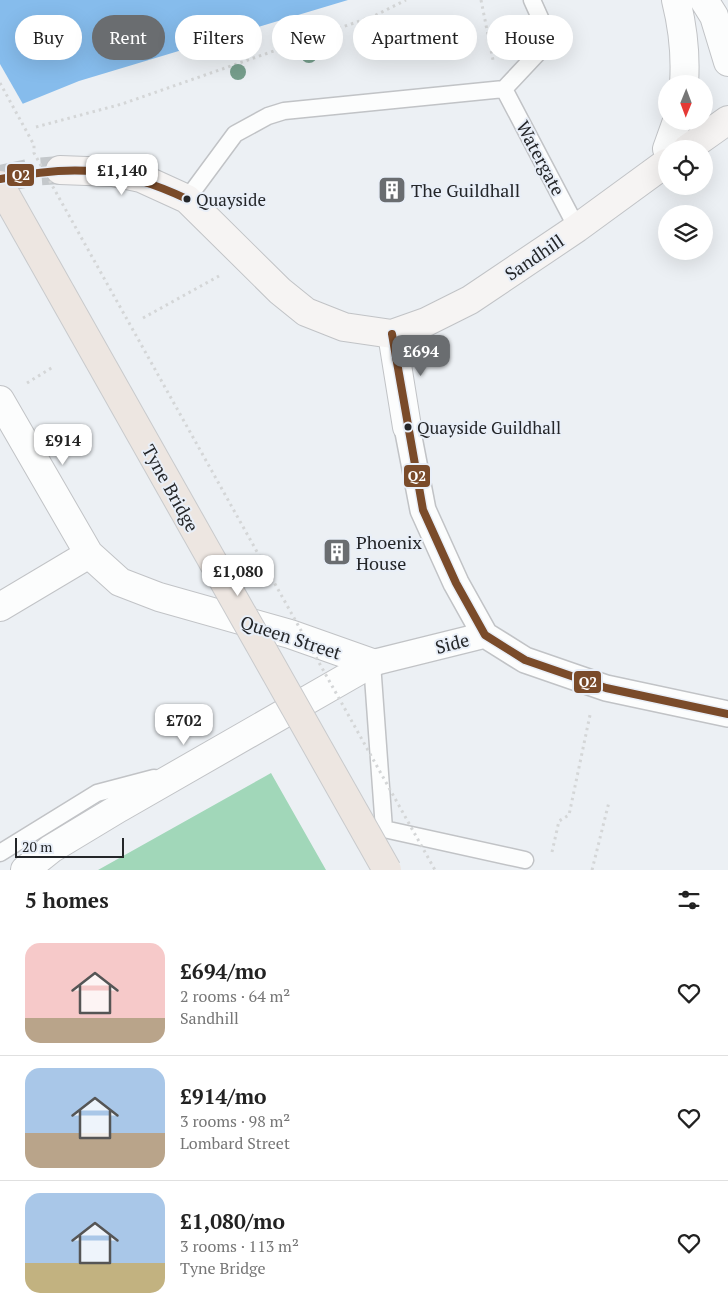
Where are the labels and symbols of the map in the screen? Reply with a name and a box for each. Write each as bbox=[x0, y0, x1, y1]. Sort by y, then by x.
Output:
north arrow bbox=[658, 75, 712, 130]
street label: Watergate bbox=[511, 116, 571, 200]
pin: £1,140 bbox=[81, 154, 163, 196]
line badge: Q2 bbox=[6, 163, 35, 187]
text: Q2 bbox=[12, 165, 30, 184]
building icon: The Guildhall bbox=[377, 175, 407, 205]
place label: The Guildhall bbox=[411, 178, 520, 202]
place label: Quayside bbox=[196, 188, 266, 211]
marker: Quayside bbox=[182, 194, 192, 204]
street label: Sandhill bbox=[500, 229, 568, 285]
pin: £694 bbox=[391, 334, 451, 377]
place label: Quayside Guildhall bbox=[417, 416, 561, 439]
marker: Quayside Guildhall bbox=[403, 422, 413, 432]
pin: £914 bbox=[33, 424, 93, 466]
street label: Tyne Bridge bbox=[137, 440, 205, 536]
line badge: Q2 bbox=[403, 464, 431, 488]
text: Q2 bbox=[408, 466, 426, 485]
place label: Phoenix House bbox=[356, 530, 422, 575]
building icon: Phoenix House bbox=[322, 537, 352, 567]
pin: £1,080 bbox=[197, 554, 279, 597]
street label: Queen Street bbox=[237, 609, 345, 665]
street label: Side bbox=[433, 627, 471, 659]
line badge: Q2 bbox=[573, 670, 602, 694]
text: Q2 bbox=[579, 672, 597, 691]
pin: £702 bbox=[154, 704, 214, 746]
scale bar bbox=[15, 835, 124, 858]

